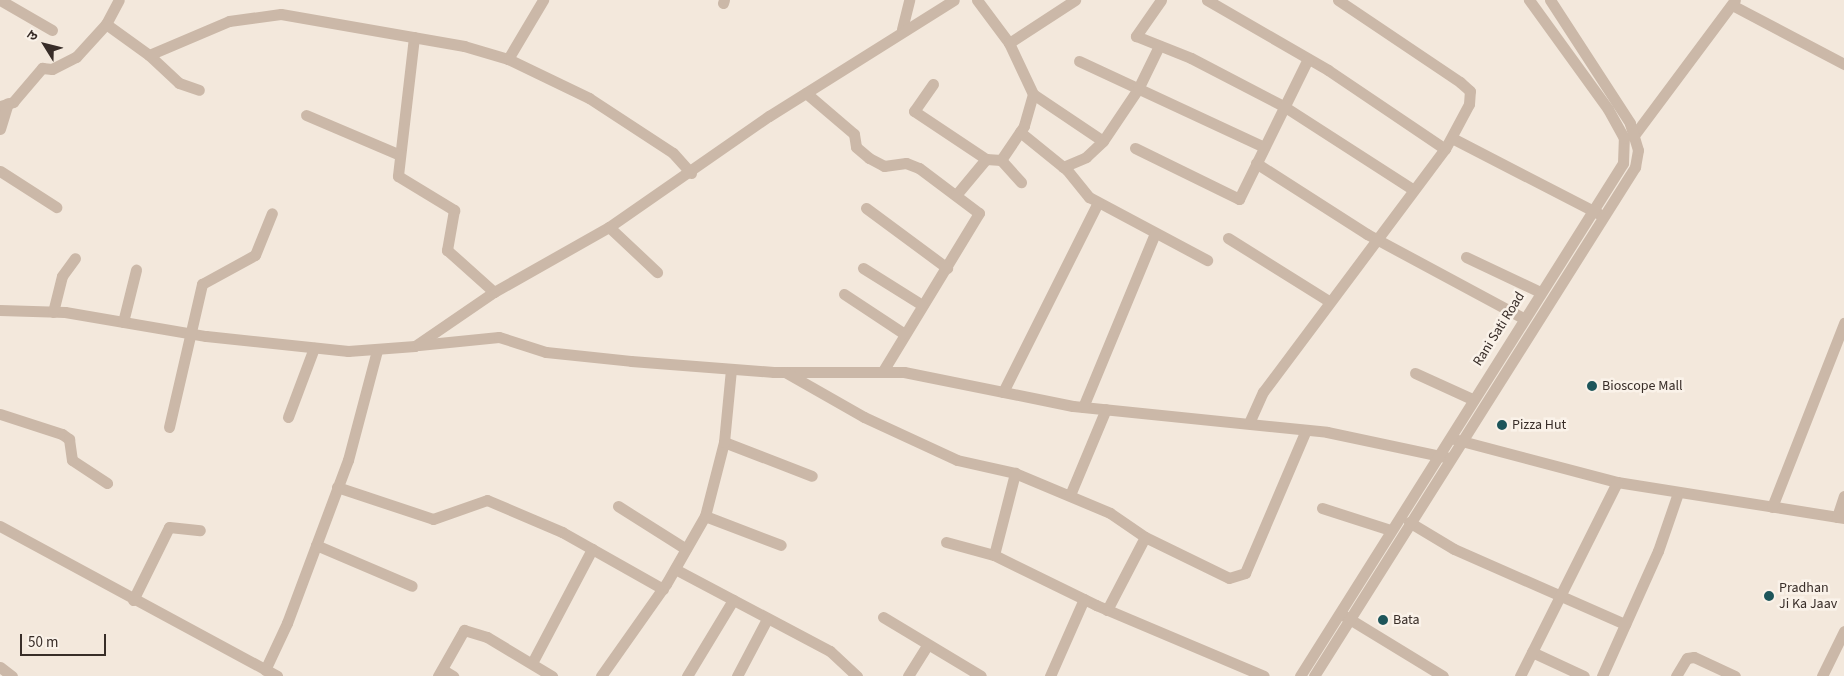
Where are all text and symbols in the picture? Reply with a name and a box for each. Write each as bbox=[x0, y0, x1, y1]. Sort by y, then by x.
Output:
north arrow bbox=[20, 20, 70, 70]
text: उ bbox=[22, 27, 43, 45]
street label: Rani Sati Road bbox=[1470, 289, 1528, 369]
place label: Bioscope Mall bbox=[1602, 378, 1683, 394]
marker: Bioscope Mall bbox=[1586, 380, 1598, 392]
place label: Pizza Hut bbox=[1512, 417, 1566, 433]
marker: Pizza Hut bbox=[1496, 419, 1508, 431]
place label: Pradhan Ji Ka Jaav bbox=[1779, 580, 1837, 612]
marker: Pradhan Ji Ka Jaav bbox=[1763, 590, 1775, 602]
place label: Bata bbox=[1393, 612, 1420, 628]
marker: Bata bbox=[1377, 614, 1389, 626]
scale bar bbox=[22, 624, 109, 656]
text: 50 m bbox=[28, 632, 58, 653]

